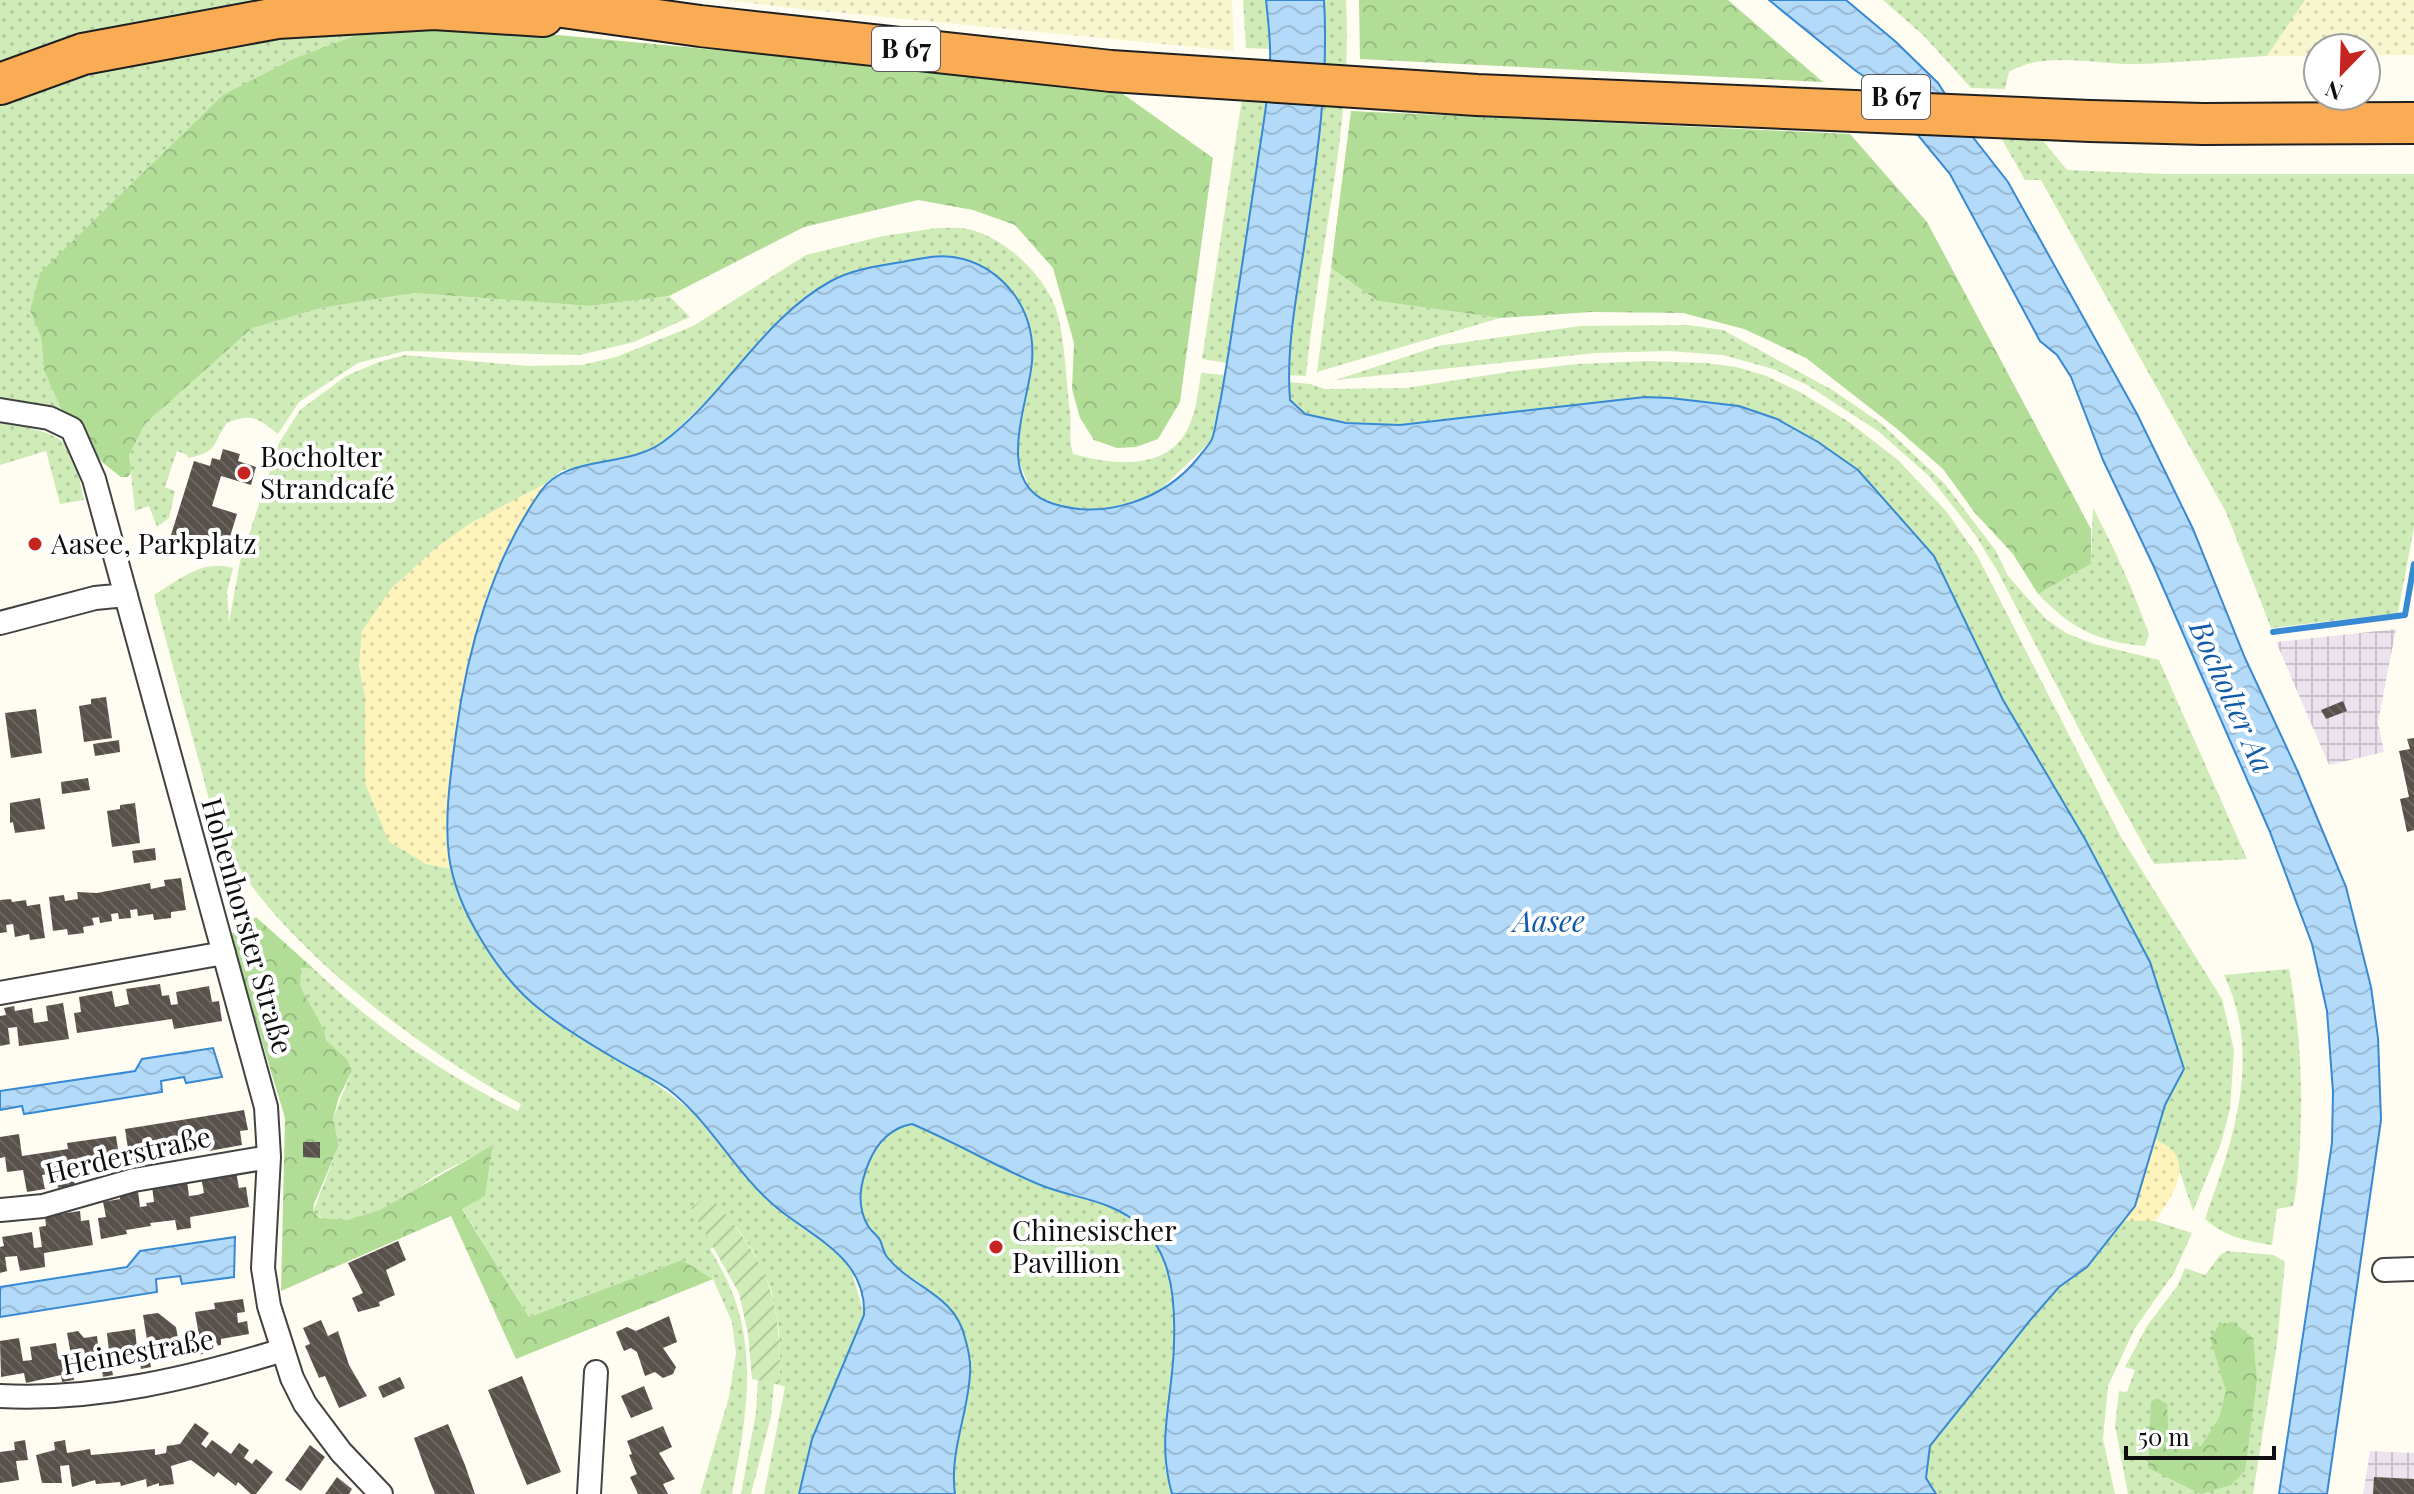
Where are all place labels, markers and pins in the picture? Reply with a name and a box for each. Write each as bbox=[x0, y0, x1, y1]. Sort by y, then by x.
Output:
place label: Bocholter Strandcafé bbox=[260, 437, 395, 506]
marker: Bocholter Strandcafé bbox=[235, 464, 253, 482]
place label: Aasee, Parkplatz bbox=[50, 524, 257, 561]
marker: Aasee, Parkplatz bbox=[26, 535, 44, 553]
place label: Chinesischer Pavillion bbox=[1012, 1211, 1177, 1280]
marker: Chinesischer Pavillion bbox=[987, 1238, 1005, 1256]

